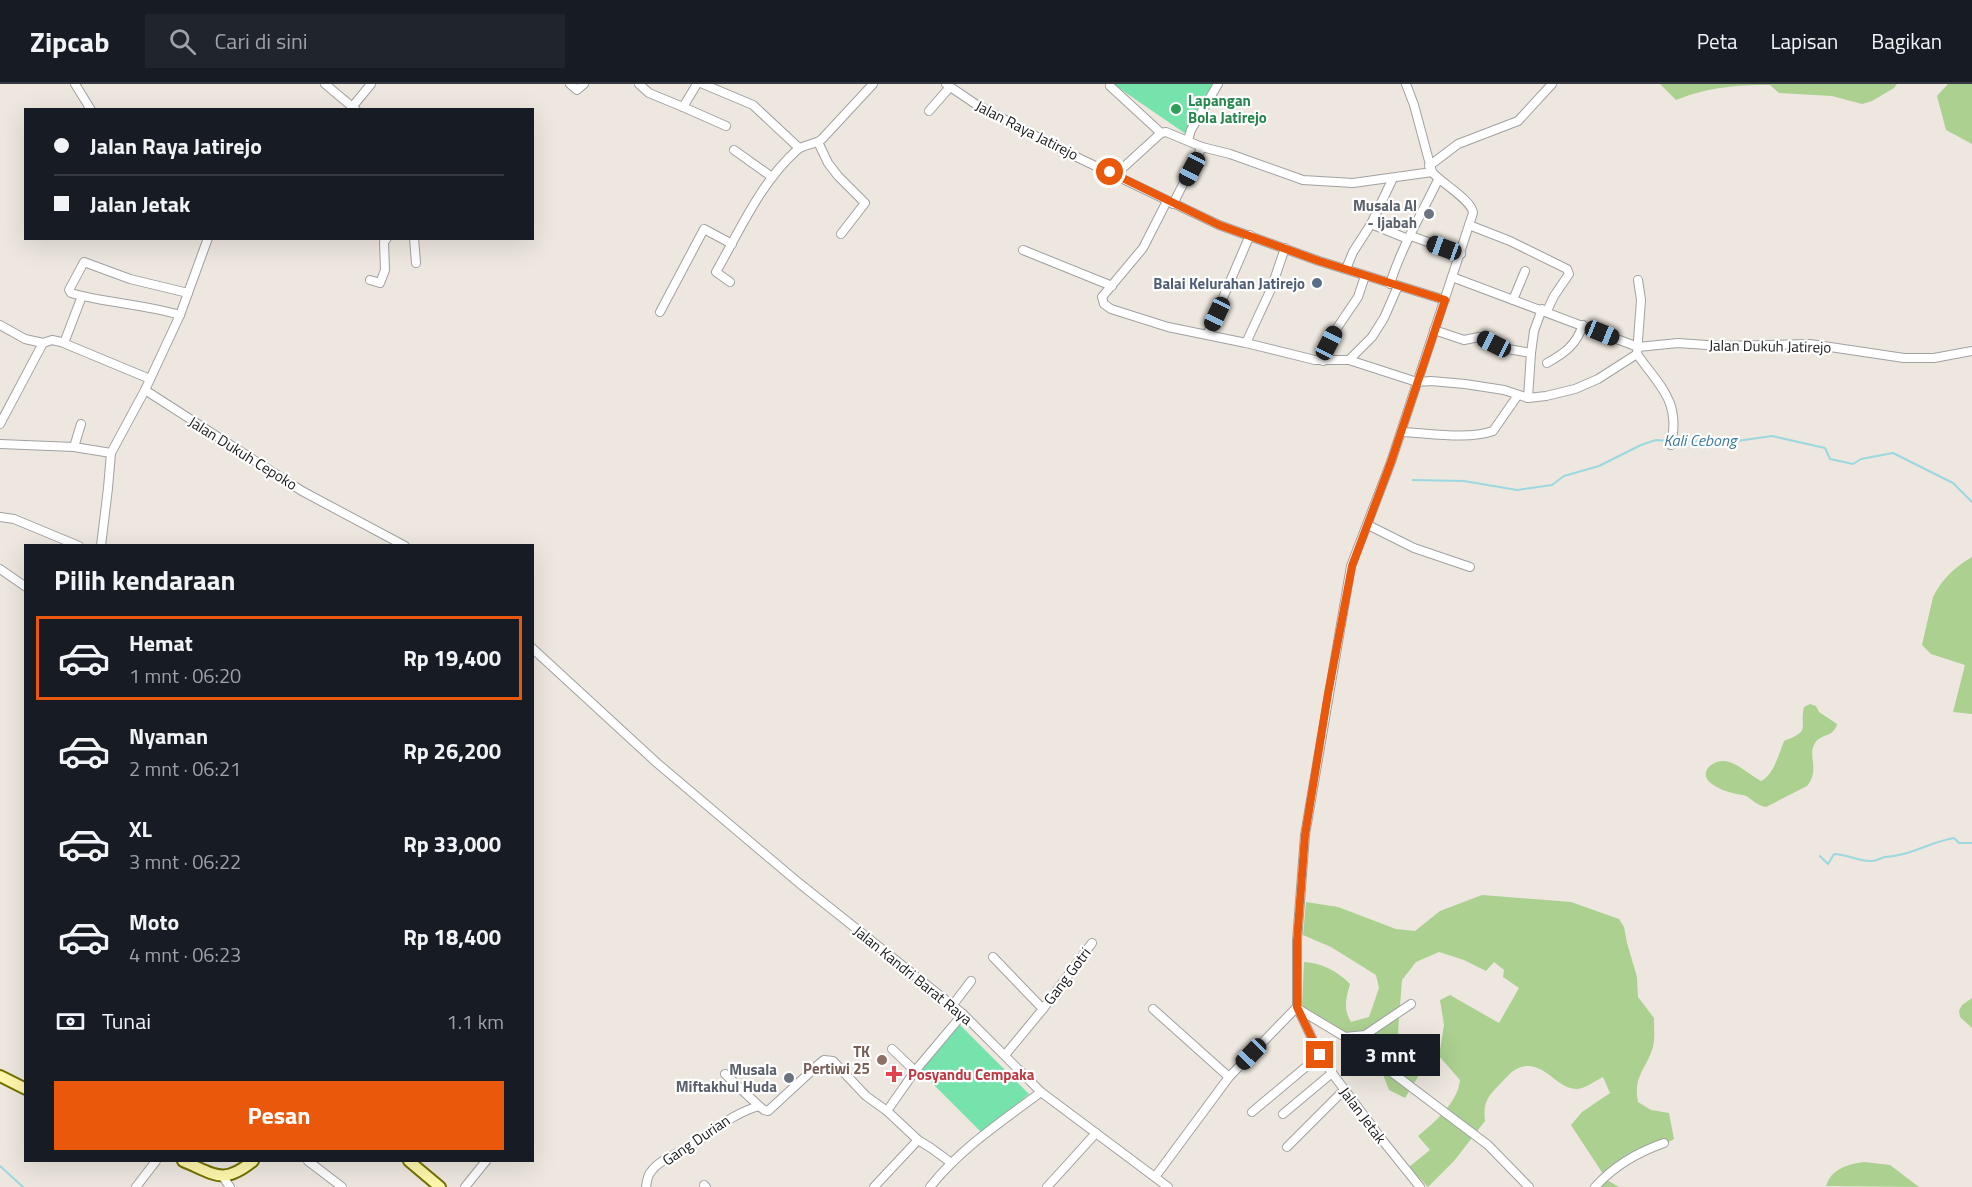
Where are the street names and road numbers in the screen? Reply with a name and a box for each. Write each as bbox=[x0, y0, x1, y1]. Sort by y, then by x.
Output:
street label: Jalan Raya Jatirejo bbox=[971, 94, 1083, 166]
street label: Jalan Dukuh Jatirejo bbox=[1709, 333, 1832, 359]
street label: Jalan Dukuh Cepoko bbox=[184, 410, 302, 496]
street label: Jalan Kandri Barat Raya bbox=[849, 920, 978, 1031]
street label: Gang Gotri bbox=[1038, 942, 1096, 1010]
street label: Jalan Jetak bbox=[1334, 1082, 1392, 1148]
street label: Gang Durian bbox=[657, 1109, 735, 1171]

